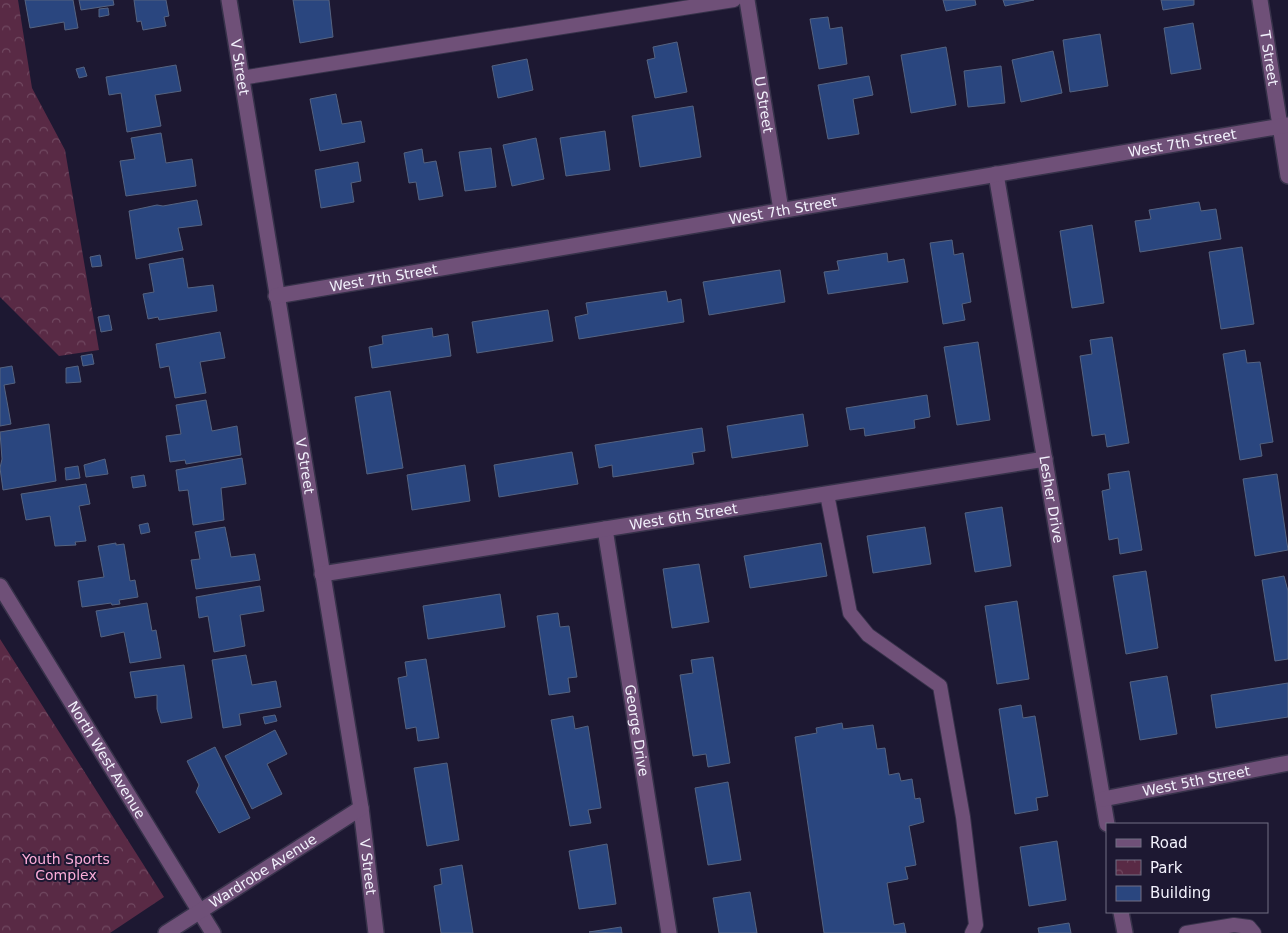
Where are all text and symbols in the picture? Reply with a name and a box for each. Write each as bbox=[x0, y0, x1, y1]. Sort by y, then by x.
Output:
street label: T Street bbox=[1257, 29, 1282, 87]
street label: V Street bbox=[228, 38, 253, 97]
street label: U Street bbox=[751, 75, 776, 135]
street label: West 7th Street bbox=[1127, 126, 1238, 160]
street label: West 7th Street bbox=[728, 193, 839, 227]
street label: West 7th Street bbox=[328, 261, 439, 295]
street label: V Street bbox=[293, 437, 318, 496]
street label: Lesher Drive bbox=[1036, 454, 1067, 544]
street label: West 6th Street bbox=[628, 500, 739, 533]
street label: George Drive bbox=[622, 683, 652, 778]
street label: North West Avenue bbox=[65, 698, 149, 821]
street label: West 5th Street bbox=[1141, 762, 1252, 799]
legend bbox=[1106, 823, 1268, 913]
street label: Wardrobe Avenue bbox=[206, 831, 319, 911]
text: Road bbox=[1150, 834, 1188, 852]
street label: V Street bbox=[357, 838, 379, 896]
park label: Youth Sports Complex bbox=[21, 851, 110, 883]
text: Park bbox=[1150, 859, 1183, 877]
text: Building bbox=[1150, 884, 1211, 902]

